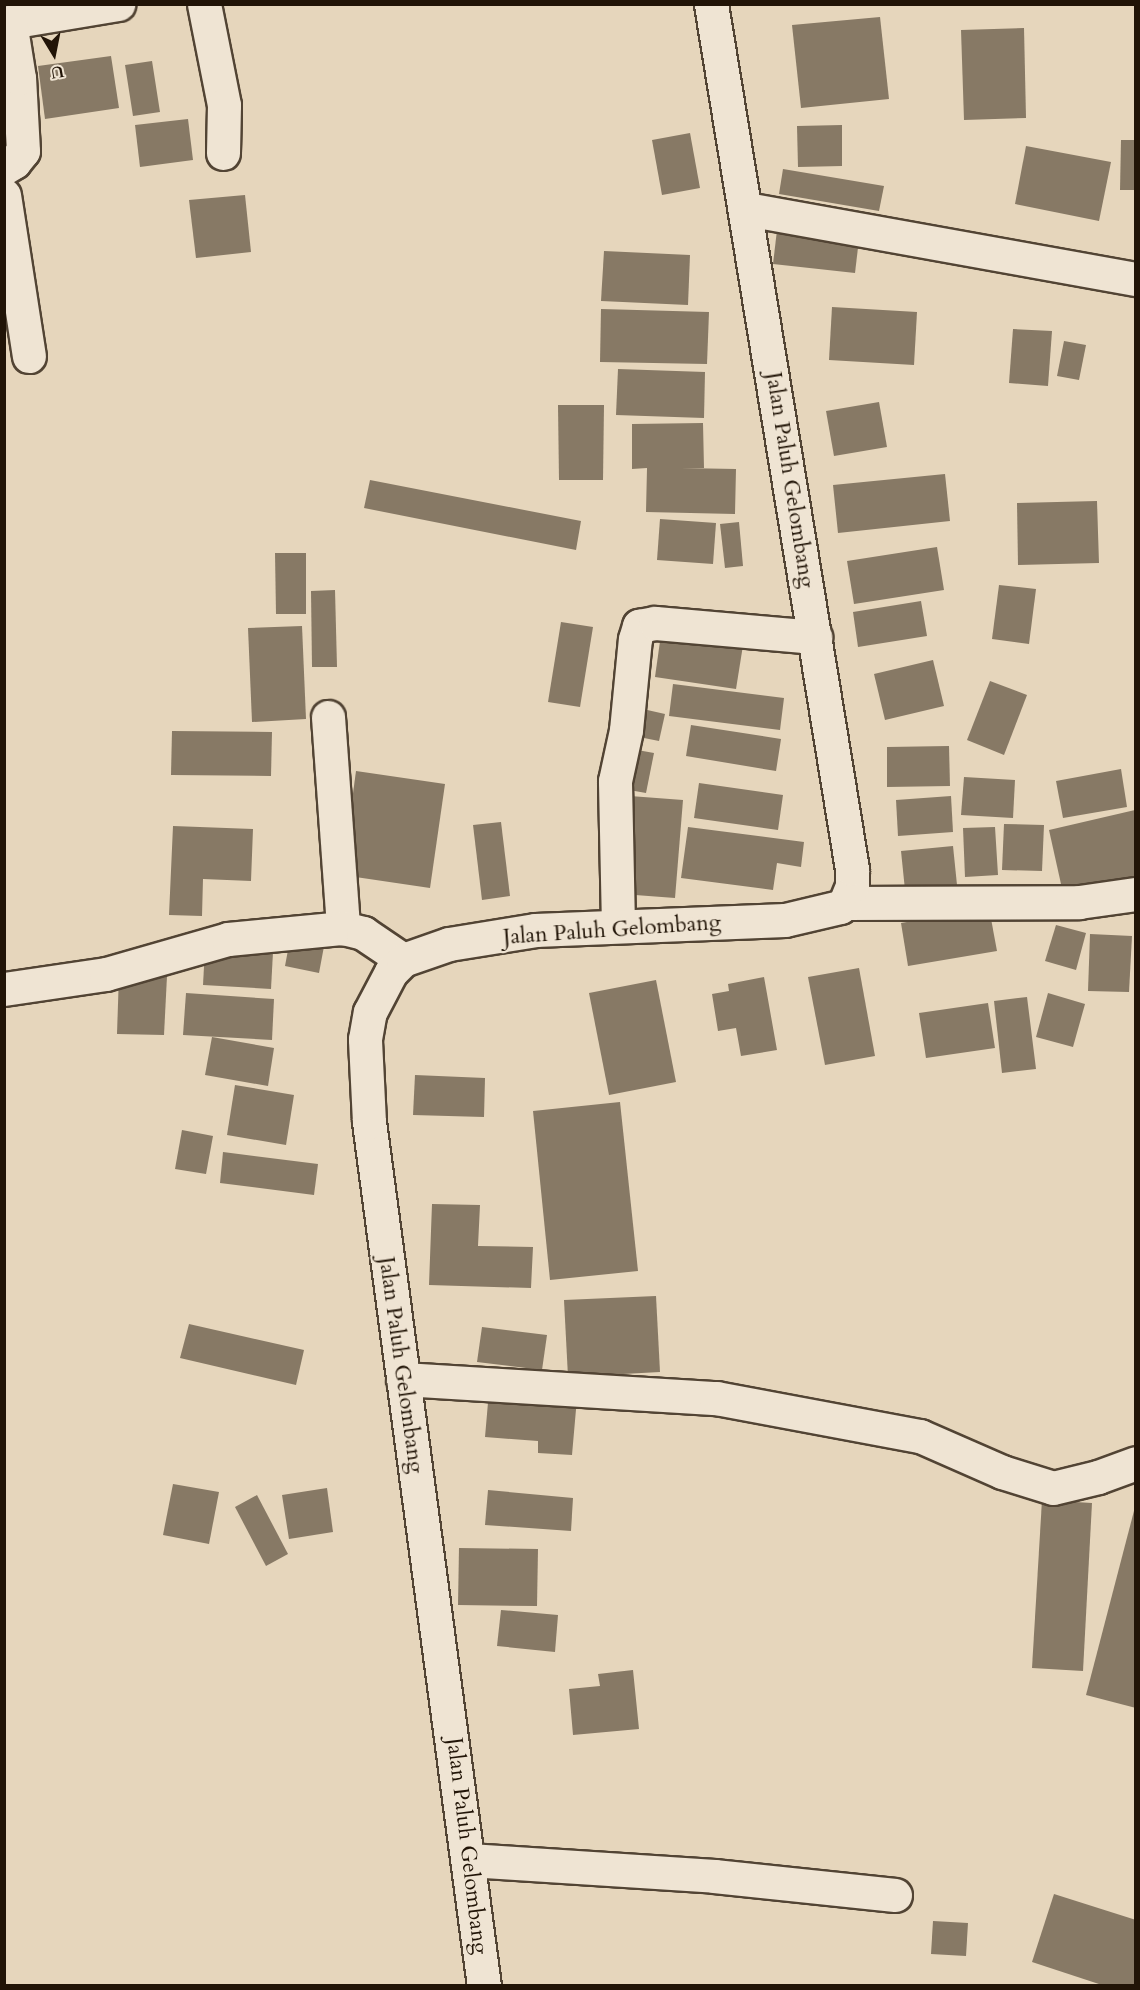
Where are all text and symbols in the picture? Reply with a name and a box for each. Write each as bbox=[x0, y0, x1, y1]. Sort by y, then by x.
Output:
north arrow bbox=[24, 24, 84, 84]
text: U bbox=[49, 60, 65, 84]
street label: Jalan Paluh Gelombang bbox=[760, 370, 820, 590]
street label: Jalan Paluh Gelombang bbox=[502, 909, 722, 951]
street label: Jalan Paluh Gelombang bbox=[373, 1255, 429, 1475]
street label: Jalan Paluh Gelombang bbox=[441, 1736, 493, 1956]

